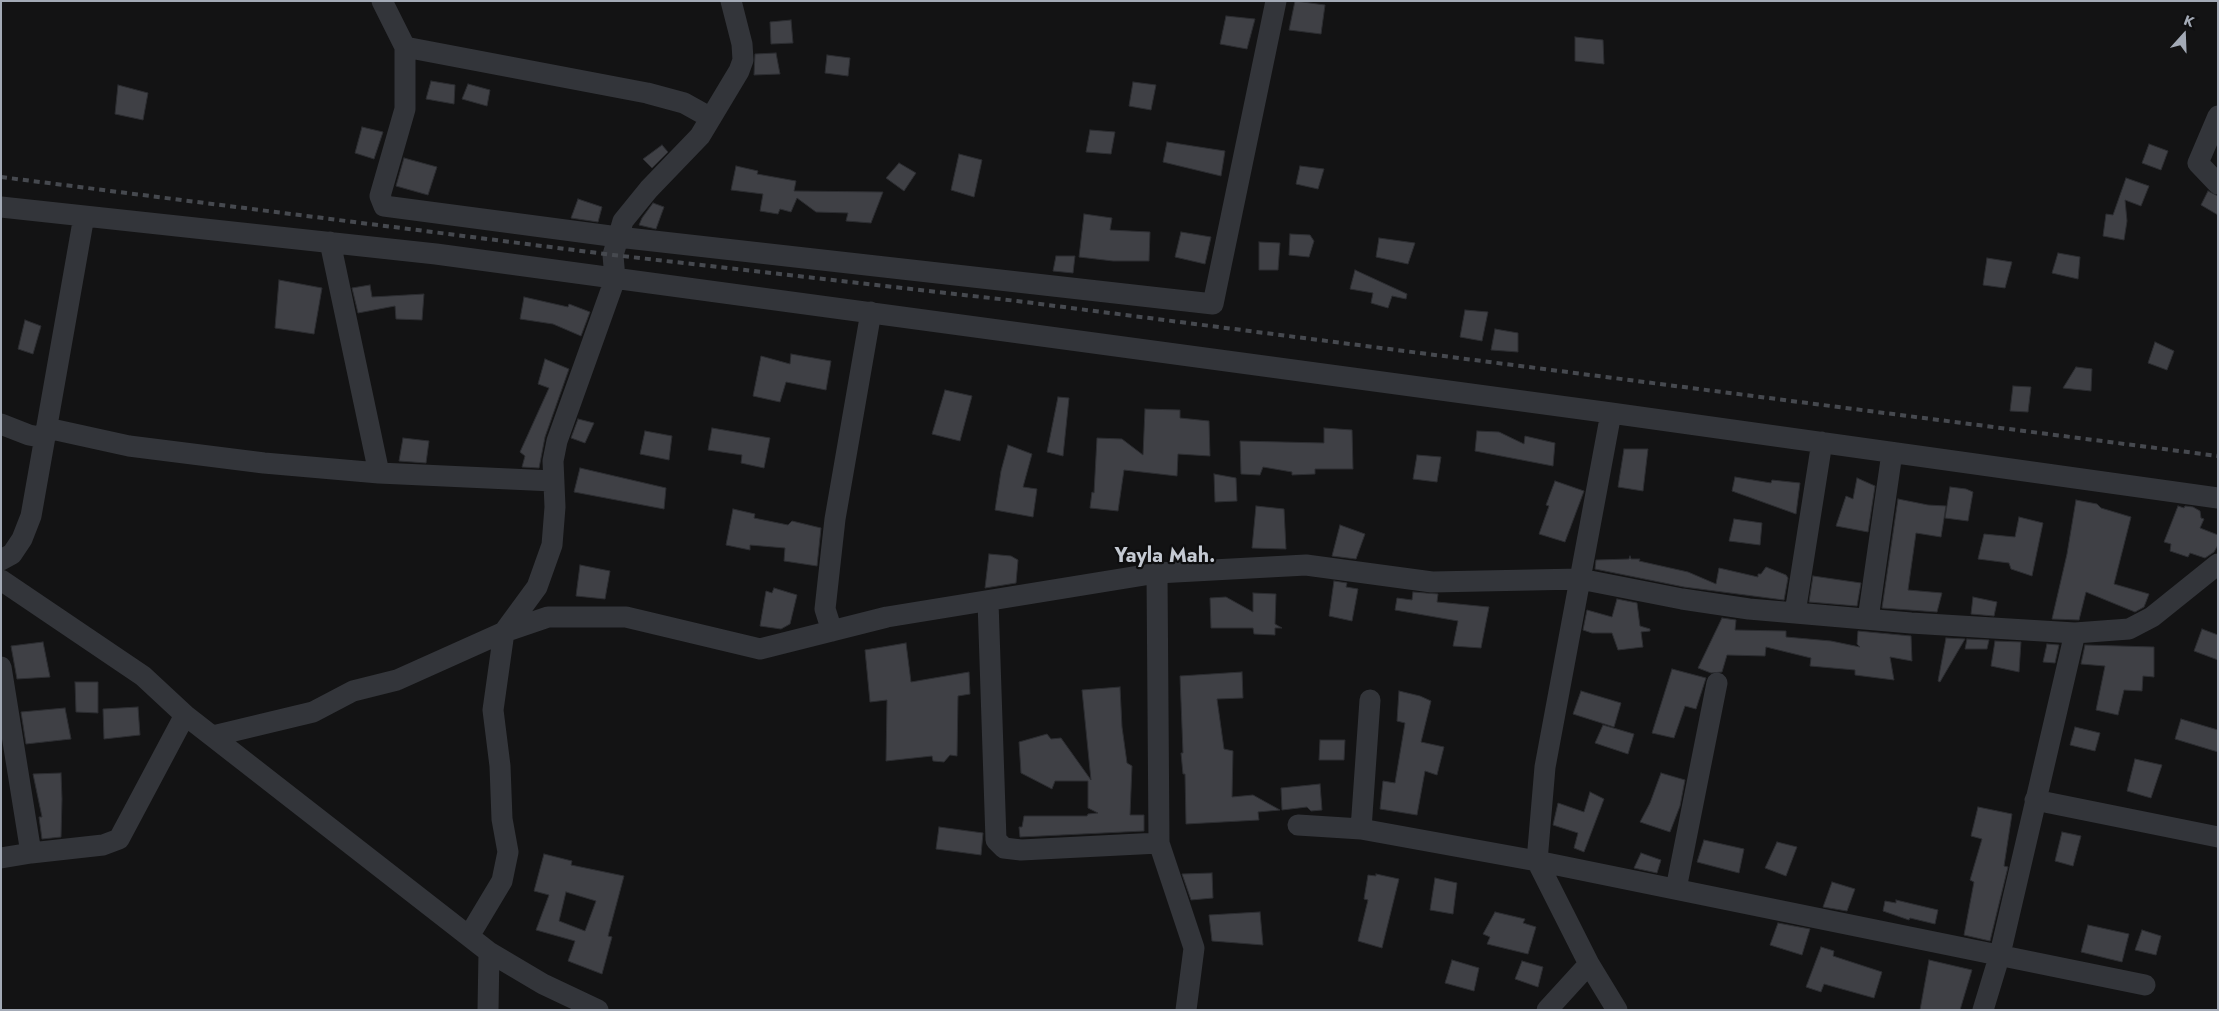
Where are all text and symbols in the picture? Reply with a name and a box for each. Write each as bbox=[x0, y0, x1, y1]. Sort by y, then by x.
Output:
north arrow bbox=[2159, 10, 2209, 60]
text: K bbox=[2181, 10, 2197, 32]
district label: Yayla Mah. bbox=[1115, 545, 1215, 569]

